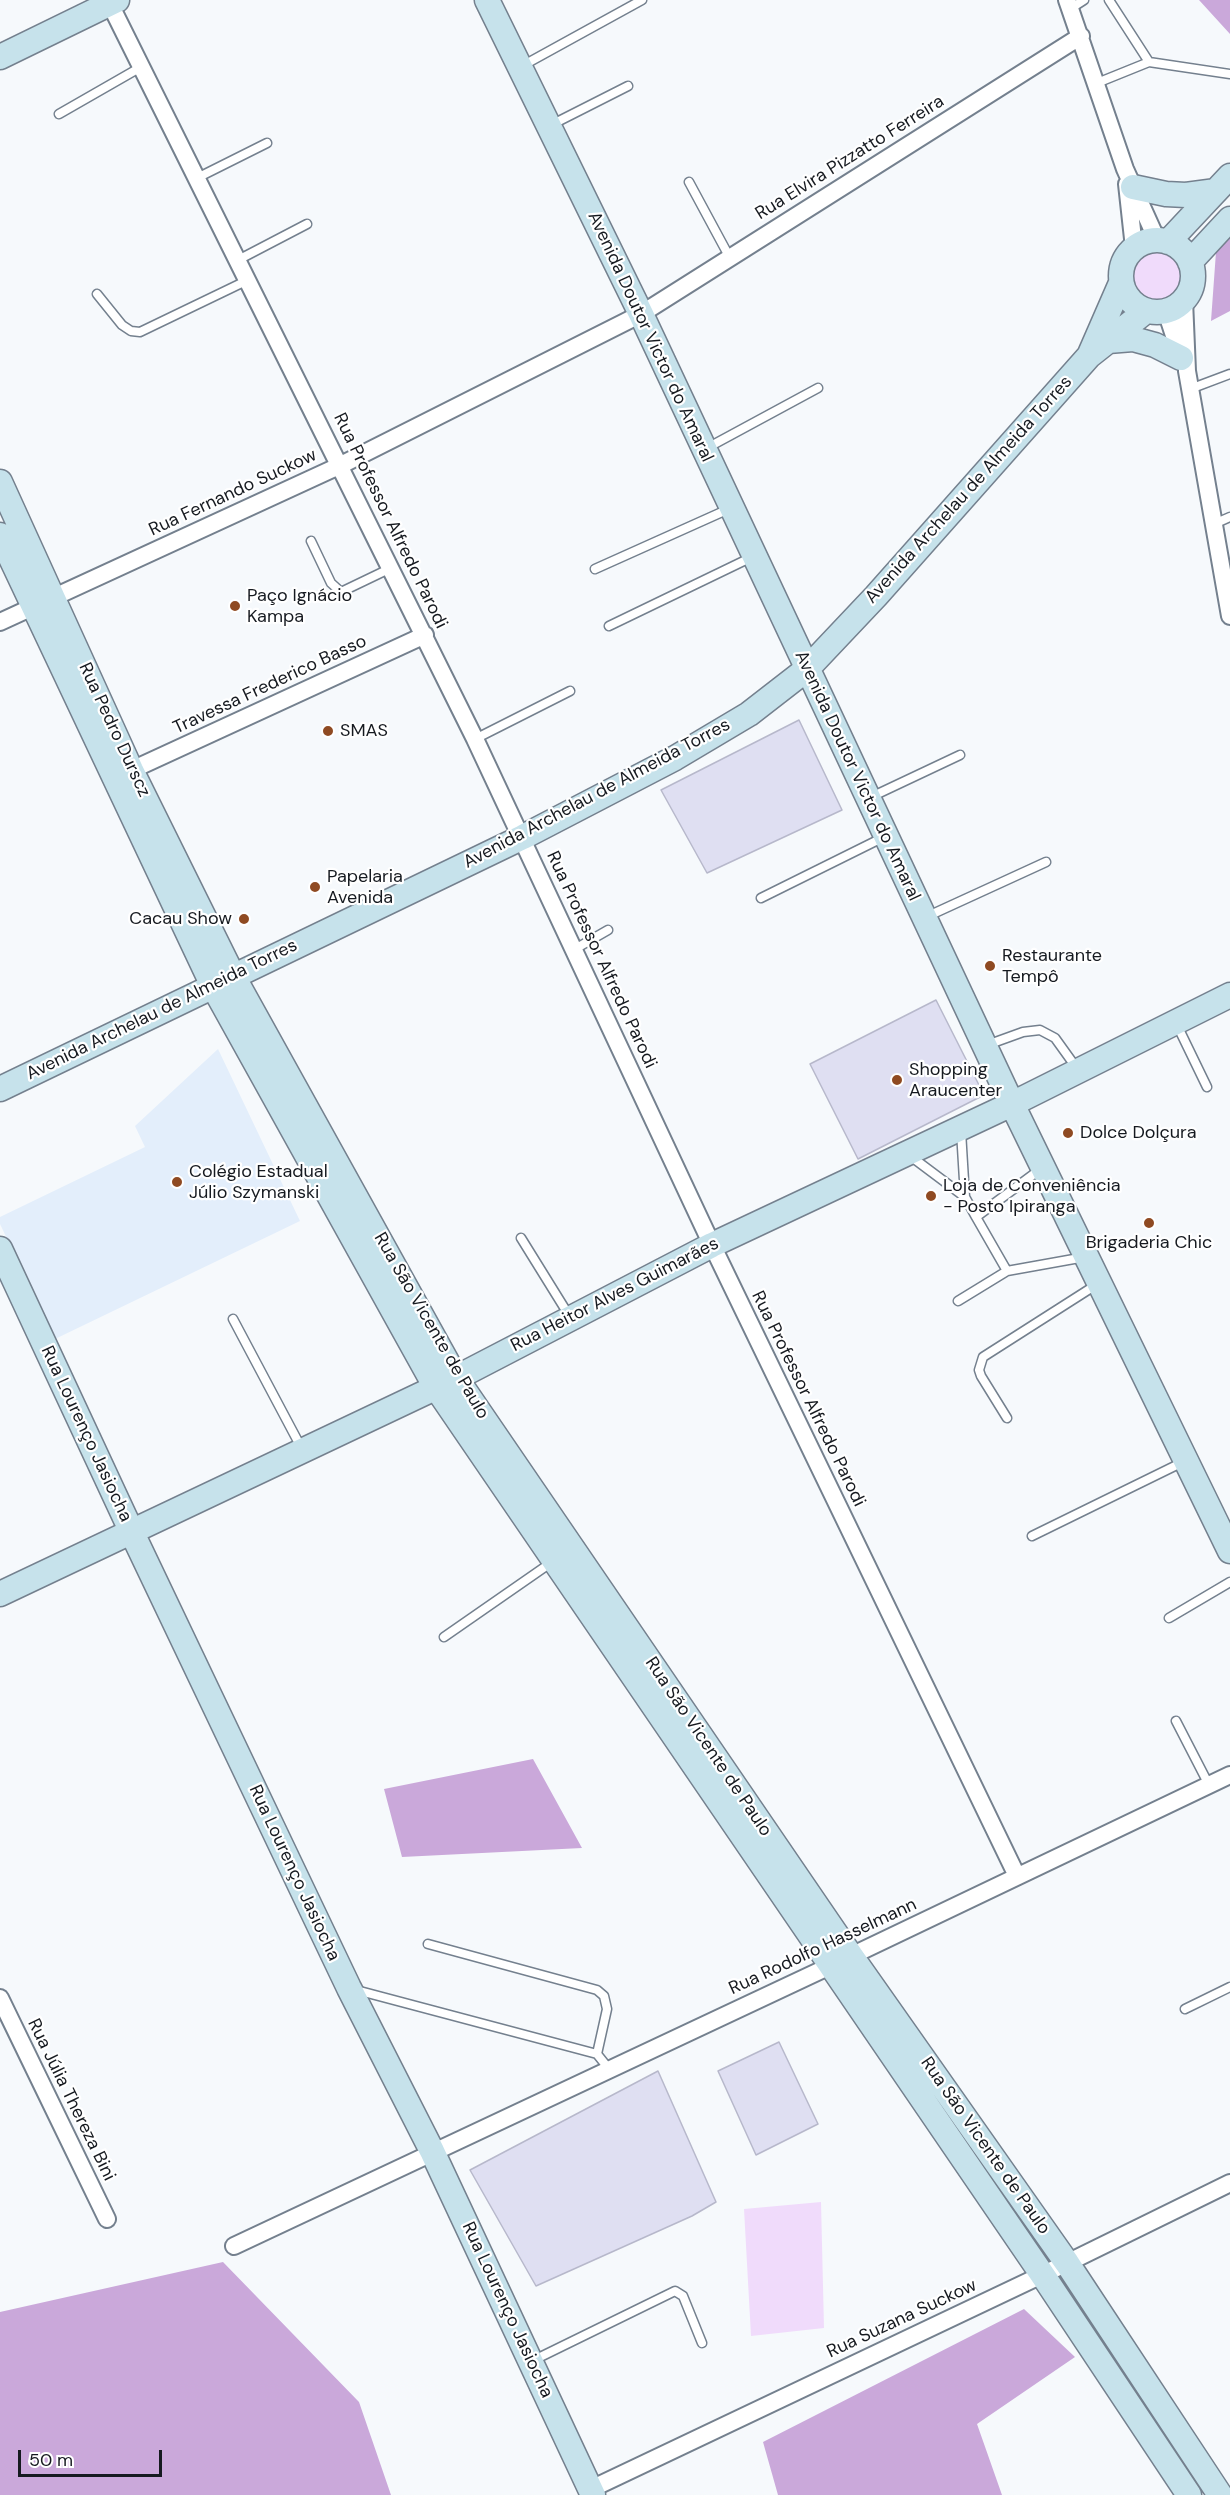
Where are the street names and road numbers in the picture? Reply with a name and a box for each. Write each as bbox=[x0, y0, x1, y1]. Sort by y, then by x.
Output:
street label: Rua Elvira Pizzatto Ferreira bbox=[752, 91, 948, 225]
street label: Avenida Doutor Victor do Amaral bbox=[582, 209, 718, 465]
street label: Avenida Archelau de Almeida Torres bbox=[861, 372, 1077, 608]
street label: Rua Professor Alfredo Parodi bbox=[328, 410, 452, 632]
street label: Rua Fernando Suckow bbox=[146, 445, 320, 541]
street label: Travessa Frederico Basso bbox=[170, 631, 370, 739]
street label: Avenida Doutor Victor do Amaral bbox=[789, 648, 925, 904]
street label: Rua Pedro Durscz bbox=[73, 659, 155, 801]
street label: Avenida Archelau de Almeida Torres bbox=[460, 714, 734, 874]
street label: Rua Professor Alfredo Parodi bbox=[541, 848, 661, 1072]
street label: Avenida Archelau de Almeida Torres bbox=[23, 935, 301, 1085]
street label: Rua São Vicente de Paulo bbox=[369, 1229, 493, 1423]
street label: Rua Heitor Alves Guimarães bbox=[508, 1233, 722, 1357]
street label: Rua Professor Alfredo Parodi bbox=[746, 1288, 870, 1510]
street label: Rua Lourenço Jasiocha bbox=[36, 1343, 136, 1525]
street label: Rua São Vicente de Paulo bbox=[640, 1653, 776, 1841]
street label: Rua Lourenço Jasiocha bbox=[244, 1782, 344, 1964]
street label: Rua Rodolfo Hasselmann bbox=[726, 1894, 920, 2000]
street label: Rua Júlia Thereza Bini bbox=[22, 2015, 120, 2185]
street label: Rua São Vicente de Paulo bbox=[916, 2053, 1054, 2239]
street label: Rua Lourenço Jasiocha bbox=[457, 2219, 557, 2401]
street label: Rua Suzana Suckow bbox=[824, 2275, 980, 2363]

